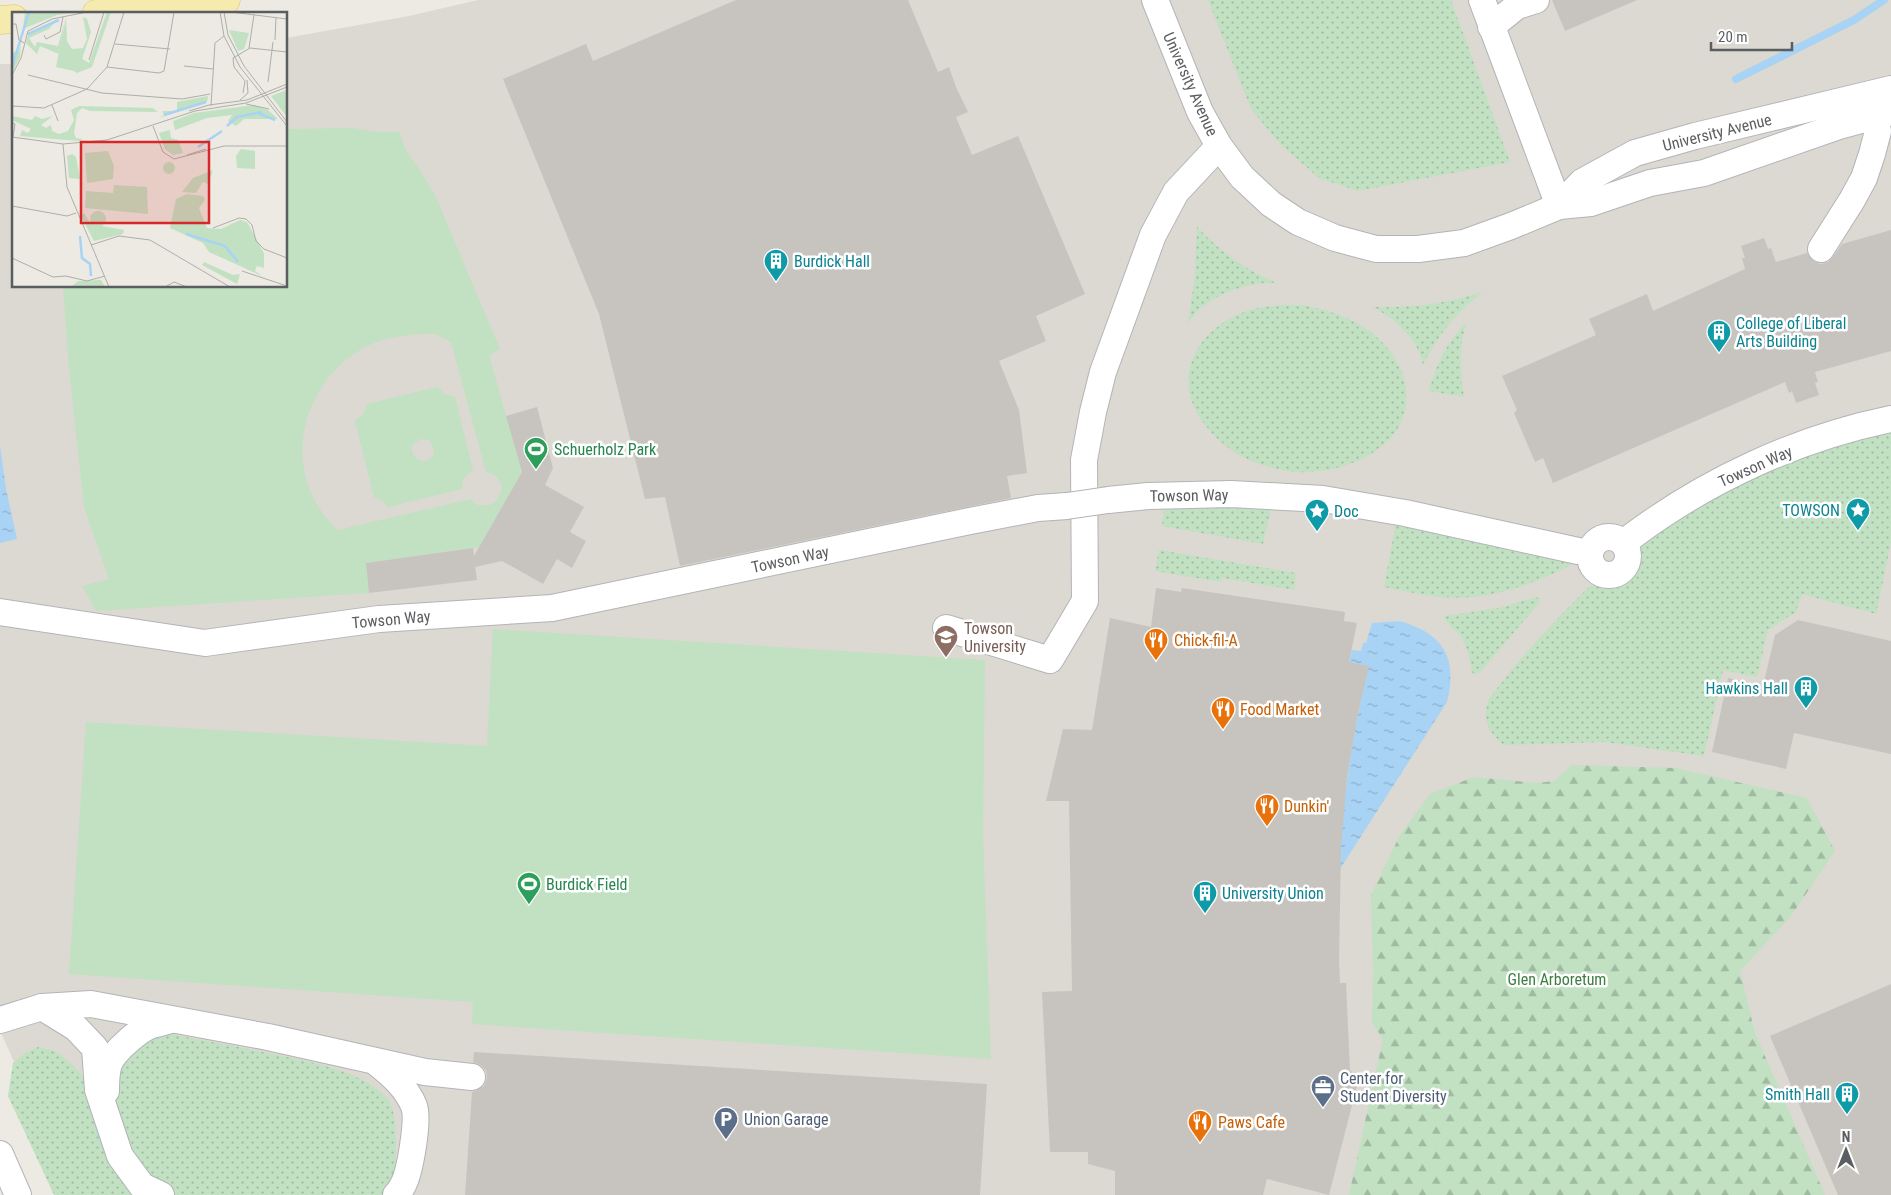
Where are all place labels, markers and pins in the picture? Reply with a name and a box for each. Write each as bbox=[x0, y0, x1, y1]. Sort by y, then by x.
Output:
building icon: Burdick Hall bbox=[763, 248, 789, 282]
place label: Burdick Hall bbox=[794, 252, 870, 271]
place label: College of Liberal Arts Building bbox=[1736, 314, 1846, 351]
building icon: College of Liberal Arts Building bbox=[1706, 319, 1732, 353]
sports icon: Schuerholz Park bbox=[523, 436, 549, 470]
place label: Schuerholz Park bbox=[554, 440, 657, 459]
place icon: TOWSON bbox=[1845, 497, 1871, 531]
place icon: Doc bbox=[1304, 498, 1330, 532]
place label: TOWSON bbox=[1782, 501, 1840, 520]
place label: Doc bbox=[1334, 502, 1359, 521]
place label: Towson University bbox=[964, 619, 1026, 656]
school or university icon: Towson University bbox=[933, 624, 959, 658]
restaurant icon: Chick-fil-A bbox=[1143, 627, 1169, 661]
place label: Chick-fil-A bbox=[1174, 631, 1238, 650]
building icon: Hawkins Hall bbox=[1793, 675, 1819, 709]
place label: Hawkins Hall bbox=[1705, 679, 1788, 698]
restaurant icon: Food Market bbox=[1210, 696, 1236, 730]
place label: Food Market bbox=[1240, 700, 1319, 719]
restaurant icon: Dunkin' bbox=[1254, 793, 1280, 827]
place label: Dunkin' bbox=[1284, 797, 1329, 816]
sports icon: Burdick Field bbox=[516, 871, 542, 905]
place label: Burdick Field bbox=[546, 875, 628, 894]
building icon: University Union bbox=[1192, 880, 1218, 914]
place label: University Union bbox=[1222, 884, 1324, 903]
place label: Center for Student Diversity bbox=[1340, 1069, 1447, 1106]
office icon: Center for Student Diversity bbox=[1310, 1074, 1336, 1108]
building icon: Smith Hall bbox=[1834, 1081, 1860, 1115]
place label: Smith Hall bbox=[1765, 1085, 1830, 1104]
parking icon: Union Garage bbox=[713, 1106, 739, 1140]
restaurant icon: Paws Cafe bbox=[1187, 1109, 1213, 1143]
place label: Union Garage bbox=[744, 1110, 829, 1129]
place label: Paws Cafe bbox=[1218, 1113, 1285, 1132]

